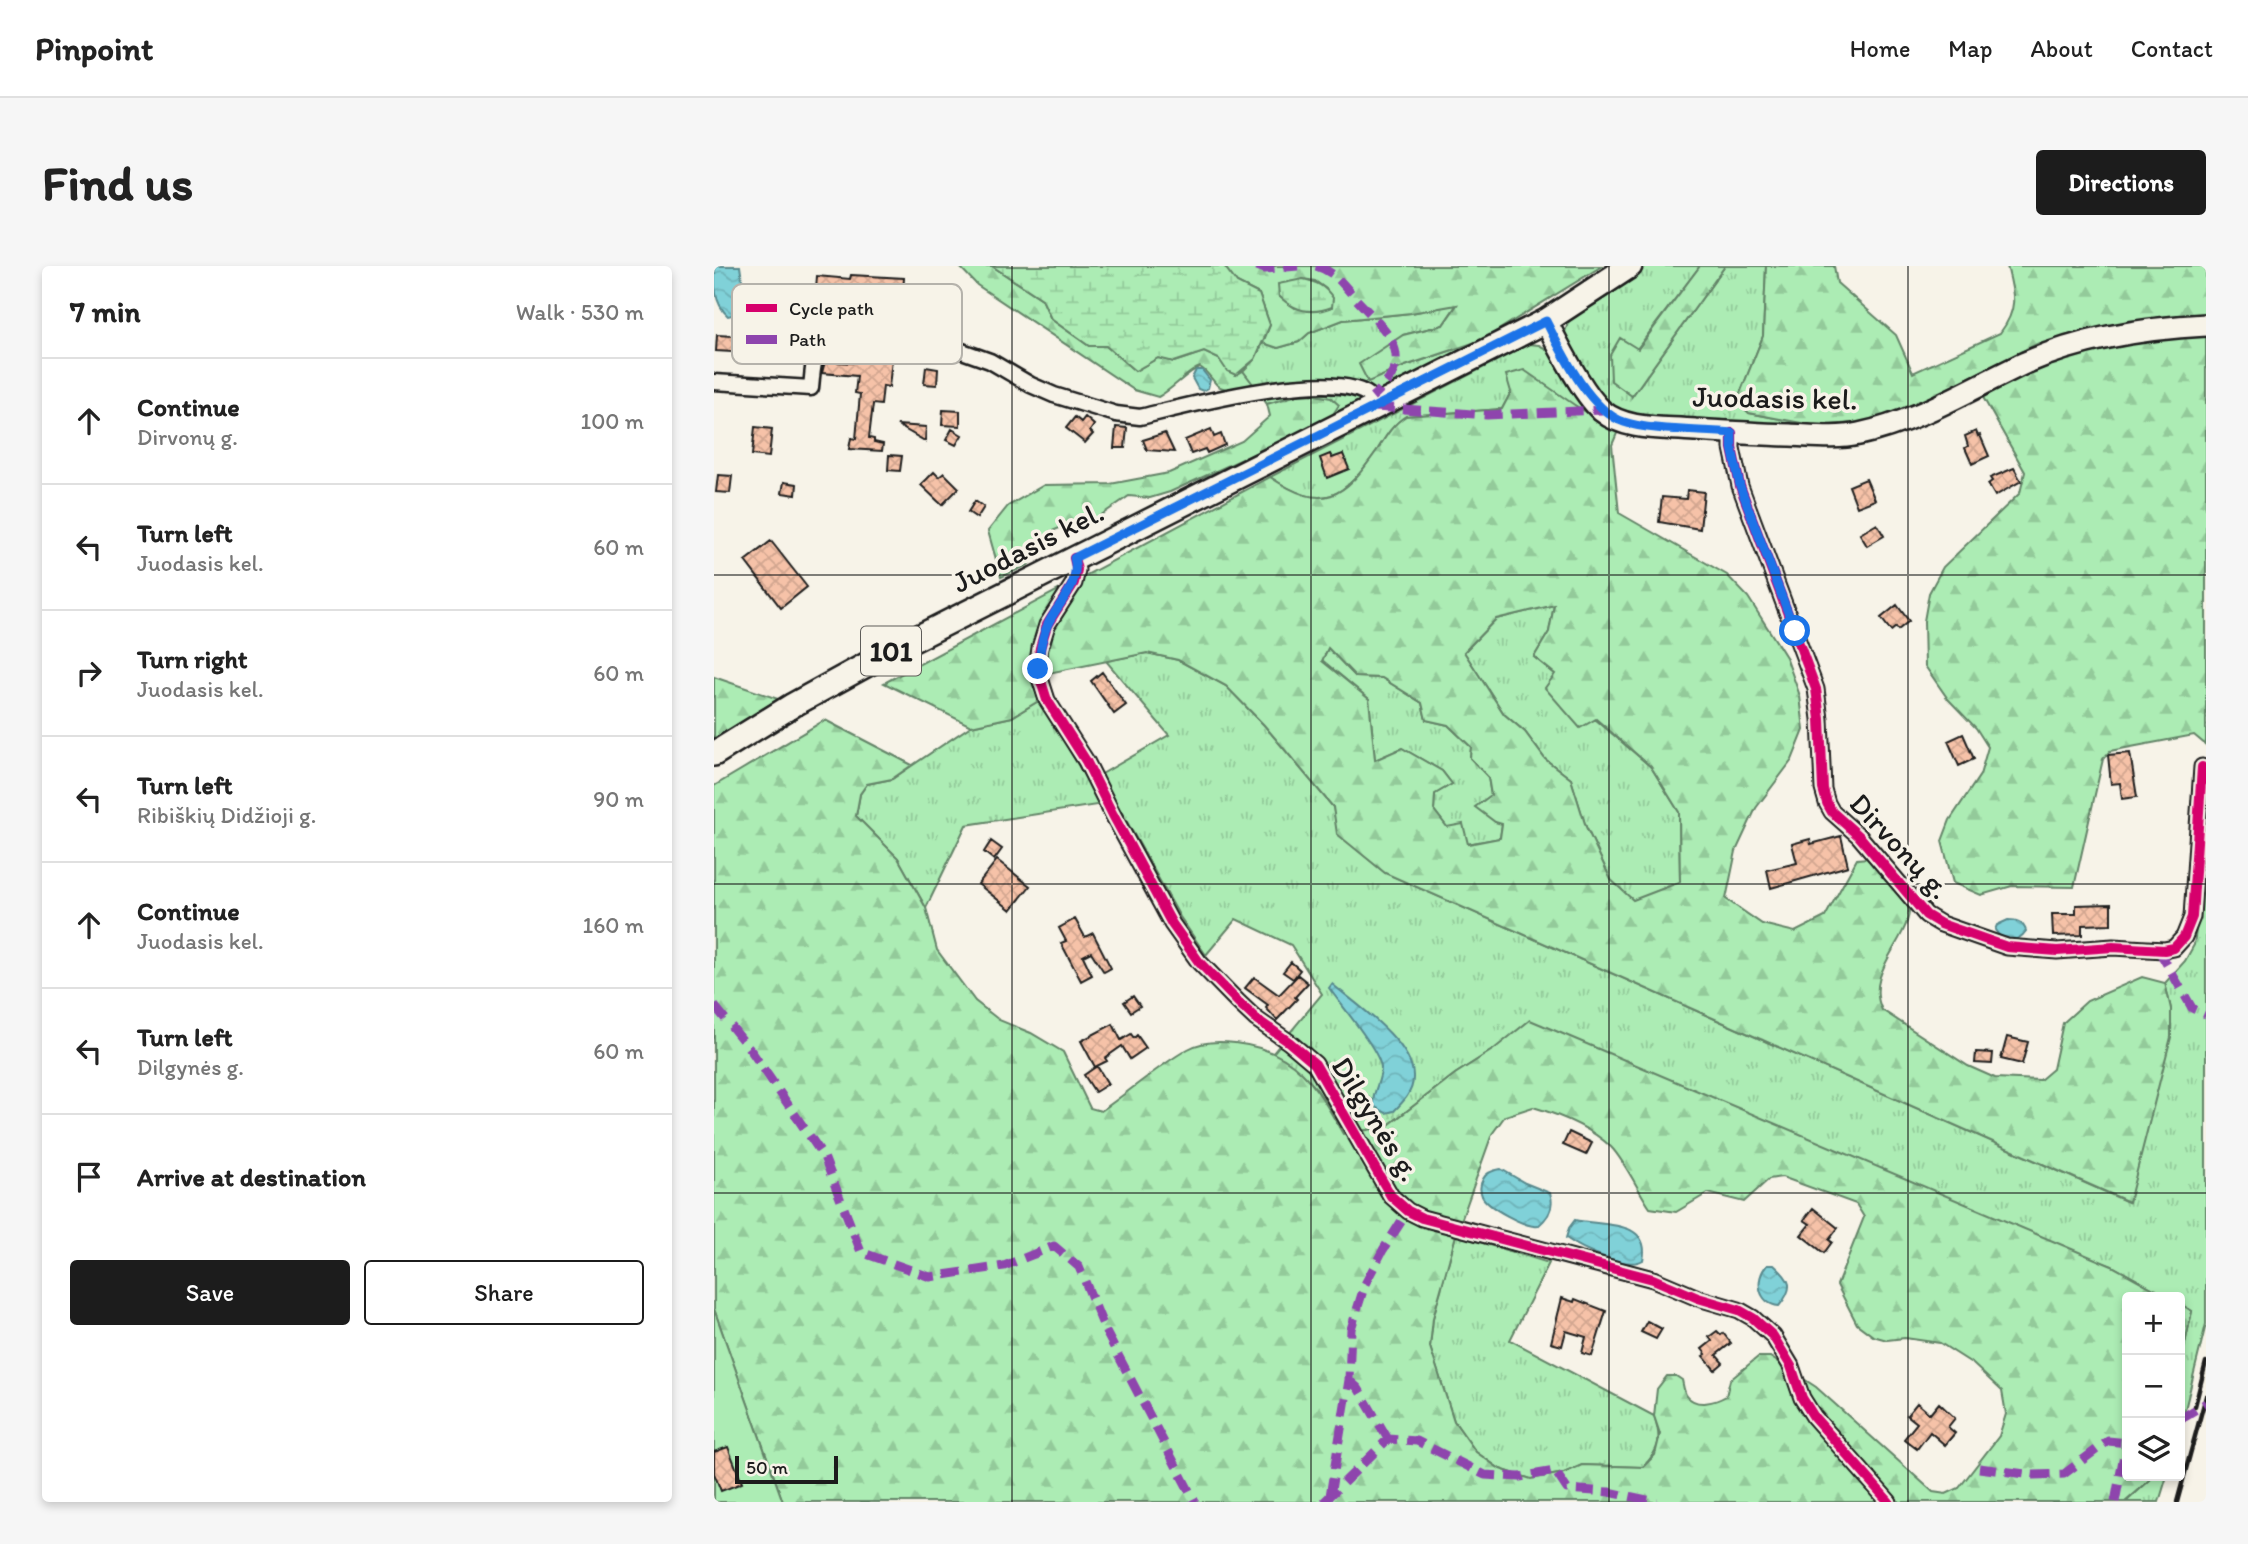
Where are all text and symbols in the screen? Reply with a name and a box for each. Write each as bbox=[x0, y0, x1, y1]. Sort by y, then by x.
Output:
text: Pinpoint bbox=[35, 29, 153, 68]
text: Home bbox=[1850, 34, 1910, 63]
text: Map bbox=[1948, 34, 1992, 63]
text: About bbox=[2030, 34, 2093, 63]
text: Contact bbox=[2131, 34, 2213, 63]
button: Directions bbox=[2036, 150, 2206, 215]
text: Find us bbox=[42, 153, 193, 212]
legend bbox=[732, 284, 962, 364]
text: 7 min bbox=[70, 293, 141, 330]
text: Cycle path bbox=[789, 297, 874, 320]
text: Walk · 530 m bbox=[516, 298, 644, 326]
text: Path bbox=[789, 328, 826, 351]
street label: Juodasis kel. bbox=[1692, 378, 1858, 417]
text: Continue bbox=[137, 391, 240, 423]
icon: ahead bbox=[70, 402, 108, 440]
text: 100 m bbox=[580, 407, 644, 435]
text: Dirvonų g. bbox=[137, 423, 238, 451]
street label: Juodasis kel. bbox=[946, 493, 1110, 601]
text: Turn left bbox=[137, 517, 233, 549]
icon: left bbox=[70, 528, 108, 566]
text: 60 m bbox=[593, 533, 644, 561]
text: Juodasis kel. bbox=[137, 549, 264, 577]
route start bbox=[1779, 615, 1810, 646]
road number: 101 bbox=[861, 626, 921, 676]
text: Turn right bbox=[137, 643, 248, 675]
route end bbox=[1022, 653, 1053, 684]
icon: right bbox=[70, 654, 108, 692]
text: 60 m bbox=[593, 659, 644, 687]
text: Juodasis kel. bbox=[137, 675, 264, 703]
text: Turn left bbox=[137, 769, 233, 801]
icon: left bbox=[70, 780, 108, 818]
text: 90 m bbox=[593, 785, 644, 813]
street label: Dirvonų g. bbox=[1842, 785, 1959, 906]
text: Ribiškių Didžioji g. bbox=[137, 801, 316, 829]
text: Continue bbox=[137, 895, 240, 927]
icon: ahead bbox=[70, 906, 108, 944]
text: 160 m bbox=[582, 911, 644, 939]
text: Juodasis kel. bbox=[137, 927, 264, 955]
text: Turn left bbox=[137, 1021, 233, 1053]
icon: left bbox=[70, 1032, 108, 1070]
text: 60 m bbox=[593, 1037, 644, 1065]
street label: Dilgynės g. bbox=[1324, 1050, 1429, 1188]
text: Dilgynės g. bbox=[137, 1053, 244, 1081]
icon: arrive bbox=[70, 1158, 108, 1196]
text: Arrive at destination bbox=[137, 1161, 366, 1193]
button: Save bbox=[70, 1260, 350, 1325]
button: Share bbox=[364, 1260, 644, 1325]
map controls bbox=[2122, 1292, 2185, 1481]
button: + bbox=[2122, 1292, 2185, 1355]
button: − bbox=[2122, 1355, 2185, 1418]
button: layers bbox=[2122, 1418, 2185, 1481]
scale bar bbox=[735, 1453, 838, 1485]
text: 50 m bbox=[746, 1456, 788, 1479]

